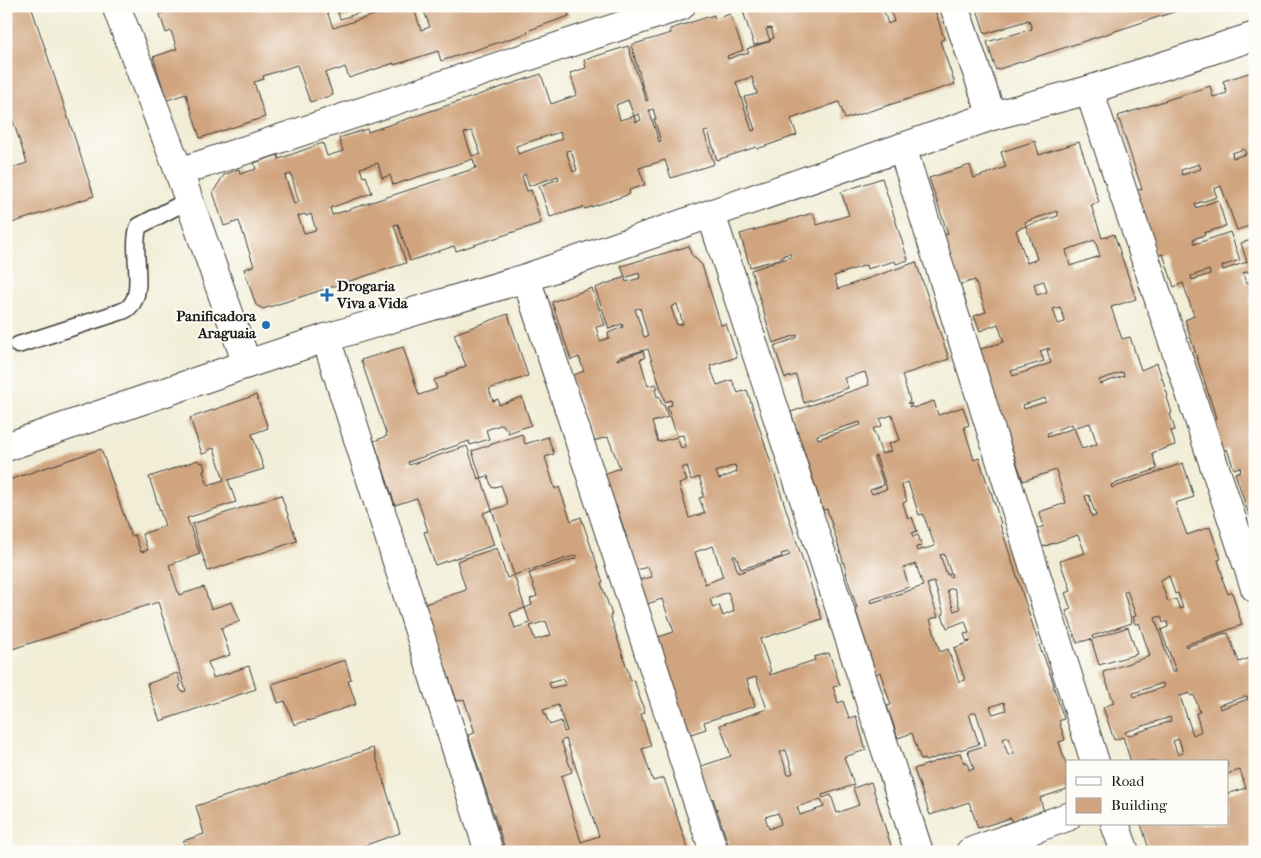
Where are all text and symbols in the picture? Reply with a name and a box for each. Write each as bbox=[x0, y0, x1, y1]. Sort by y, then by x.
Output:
place label: Drogaria Viva a Vida bbox=[336, 277, 409, 312]
marker: Drogaria Viva a Vida bbox=[321, 289, 333, 301]
place label: Panificadora Araguaia bbox=[176, 307, 257, 342]
marker: Panificadora Araguaia bbox=[260, 319, 272, 331]
legend bbox=[1066, 760, 1228, 826]
text: Road bbox=[1111, 772, 1145, 790]
text: Building bbox=[1111, 796, 1168, 814]

